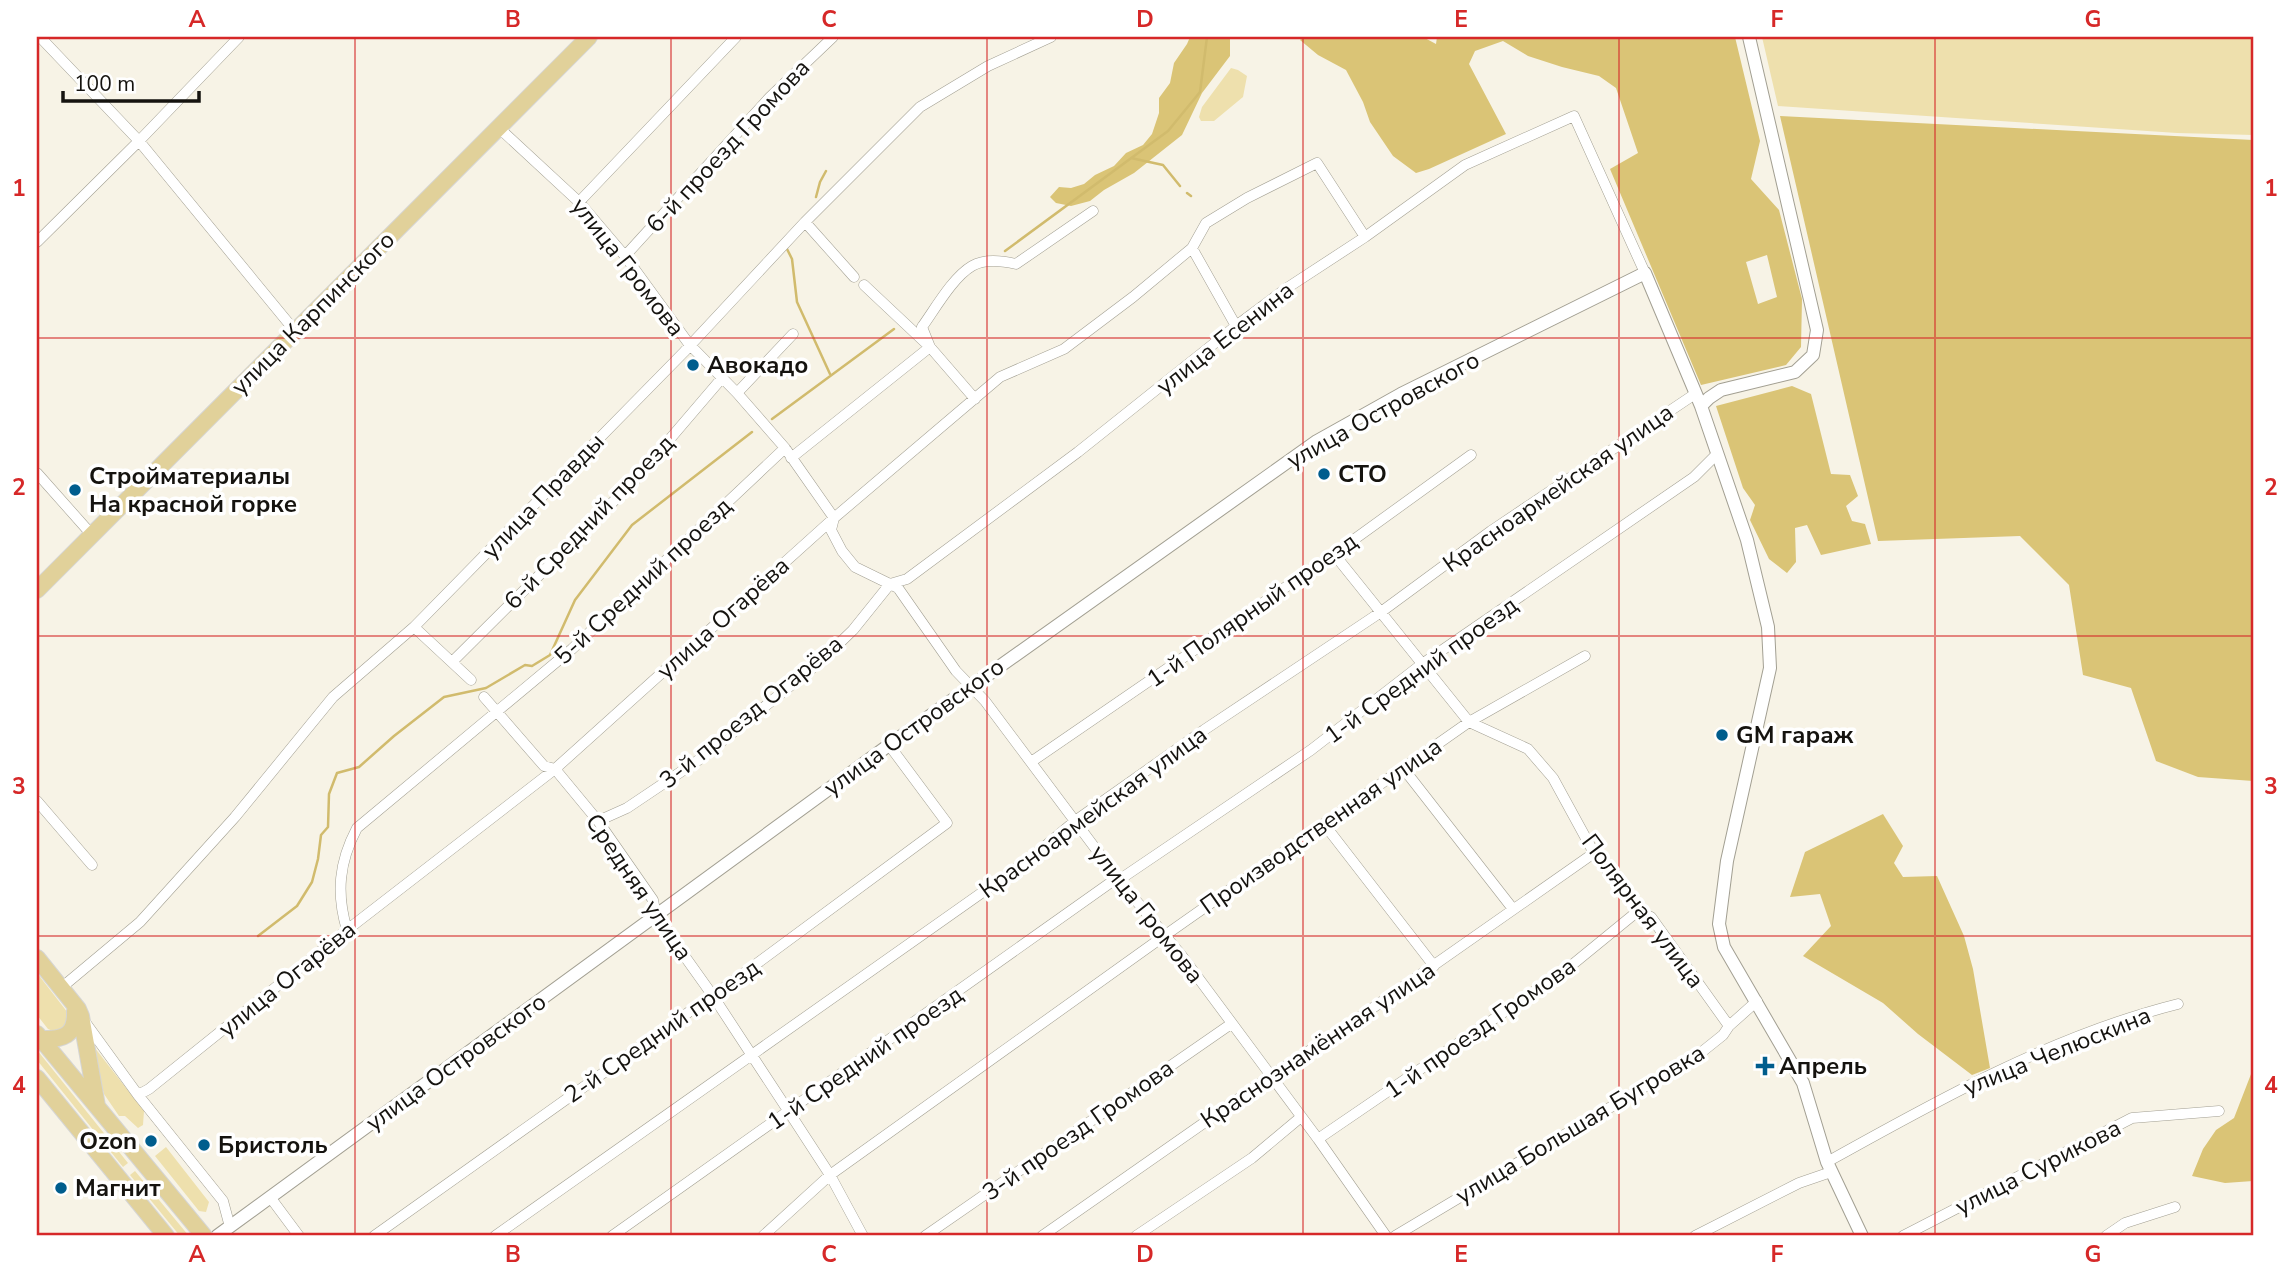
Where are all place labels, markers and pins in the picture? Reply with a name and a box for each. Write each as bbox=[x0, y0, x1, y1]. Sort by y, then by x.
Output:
place label: Авокадо bbox=[707, 349, 809, 381]
marker: Авокадо bbox=[685, 357, 701, 373]
place label: СТО bbox=[1338, 458, 1387, 490]
place label: Стройматериалы На красной горке bbox=[89, 460, 297, 520]
marker: СТО bbox=[1316, 466, 1332, 482]
marker: Стройматериалы На красной горке bbox=[67, 482, 83, 498]
place label: GM гараж bbox=[1736, 719, 1854, 751]
marker: GM гараж bbox=[1714, 727, 1730, 743]
place label: Апрель bbox=[1779, 1050, 1867, 1082]
marker: Апрель bbox=[1757, 1058, 1773, 1074]
place label: Ozon bbox=[79, 1125, 137, 1157]
place label: Бристоль bbox=[218, 1129, 328, 1161]
marker: Ozon bbox=[143, 1133, 159, 1149]
marker: Бристоль bbox=[196, 1137, 212, 1153]
place label: Магнит bbox=[75, 1172, 161, 1204]
marker: Магнит bbox=[53, 1180, 69, 1196]

